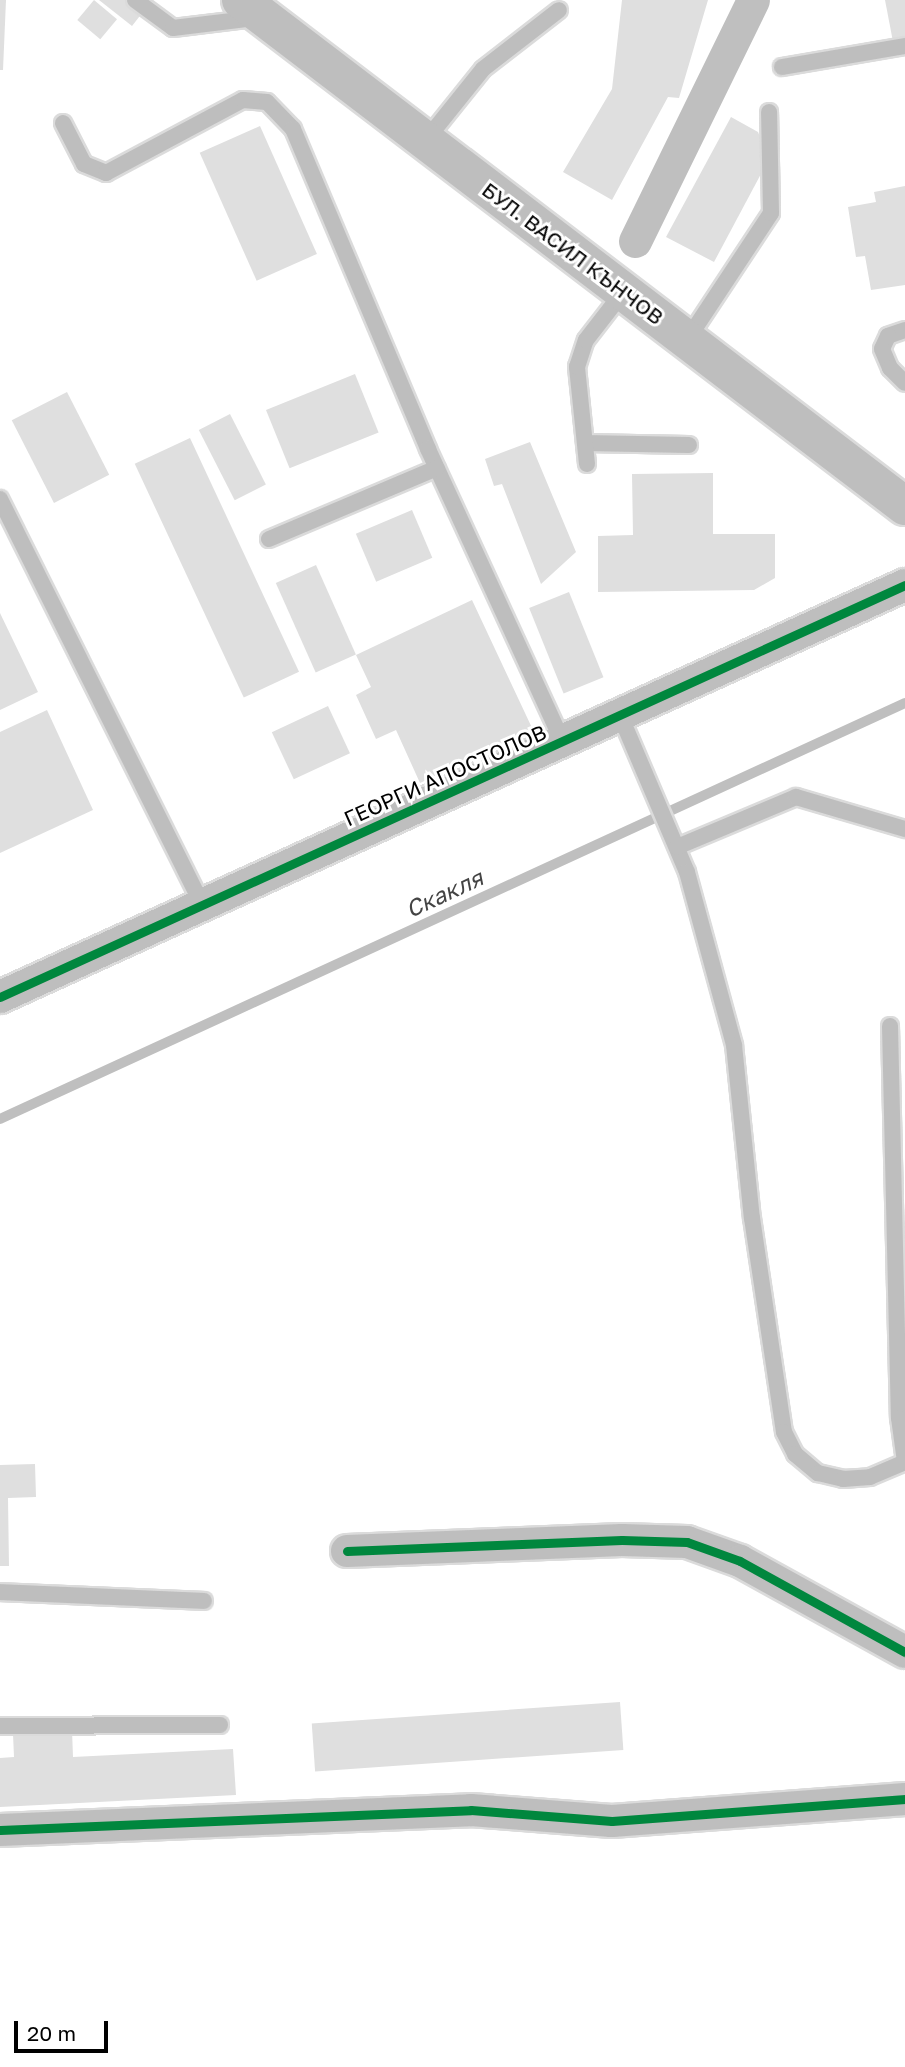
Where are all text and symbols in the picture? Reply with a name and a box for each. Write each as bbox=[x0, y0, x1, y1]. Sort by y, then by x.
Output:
street label: БУЛ. ВАСИЛ КЪНЧОВ bbox=[477, 177, 669, 329]
street label: ГЕОРГИ АПОСТОЛОВ bbox=[340, 719, 550, 831]
water label: Скакля bbox=[401, 863, 487, 923]
scale bar bbox=[18, 2008, 112, 2052]
text: 20 m bbox=[27, 2020, 76, 2046]

